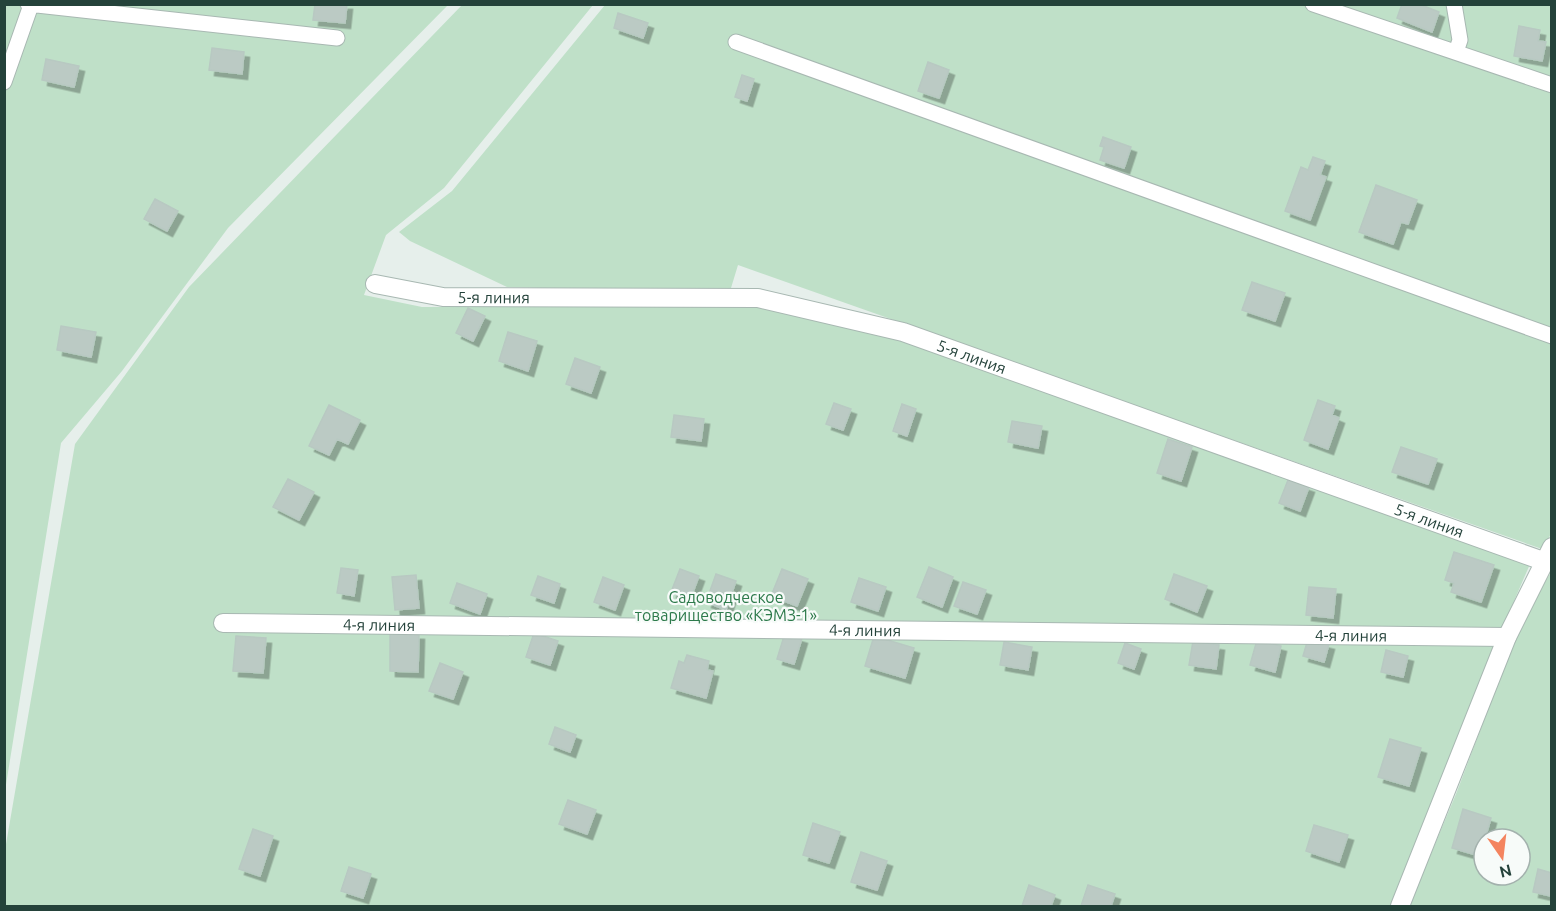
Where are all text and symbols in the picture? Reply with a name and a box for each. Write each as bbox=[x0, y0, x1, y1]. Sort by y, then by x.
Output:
street label: 5-я линия bbox=[458, 288, 530, 306]
street label: 5-я линия bbox=[935, 336, 1009, 377]
street label: 5-я линия bbox=[1392, 500, 1466, 541]
park label: Садоводческое товарищество «КЭМЗ-1» bbox=[635, 588, 817, 624]
street label: 4-я линия bbox=[343, 615, 415, 634]
street label: 4-я линия bbox=[829, 621, 901, 639]
street label: 4-я линия bbox=[1315, 626, 1387, 645]
north arrow bbox=[1472, 827, 1532, 887]
text: N bbox=[1498, 861, 1514, 882]

